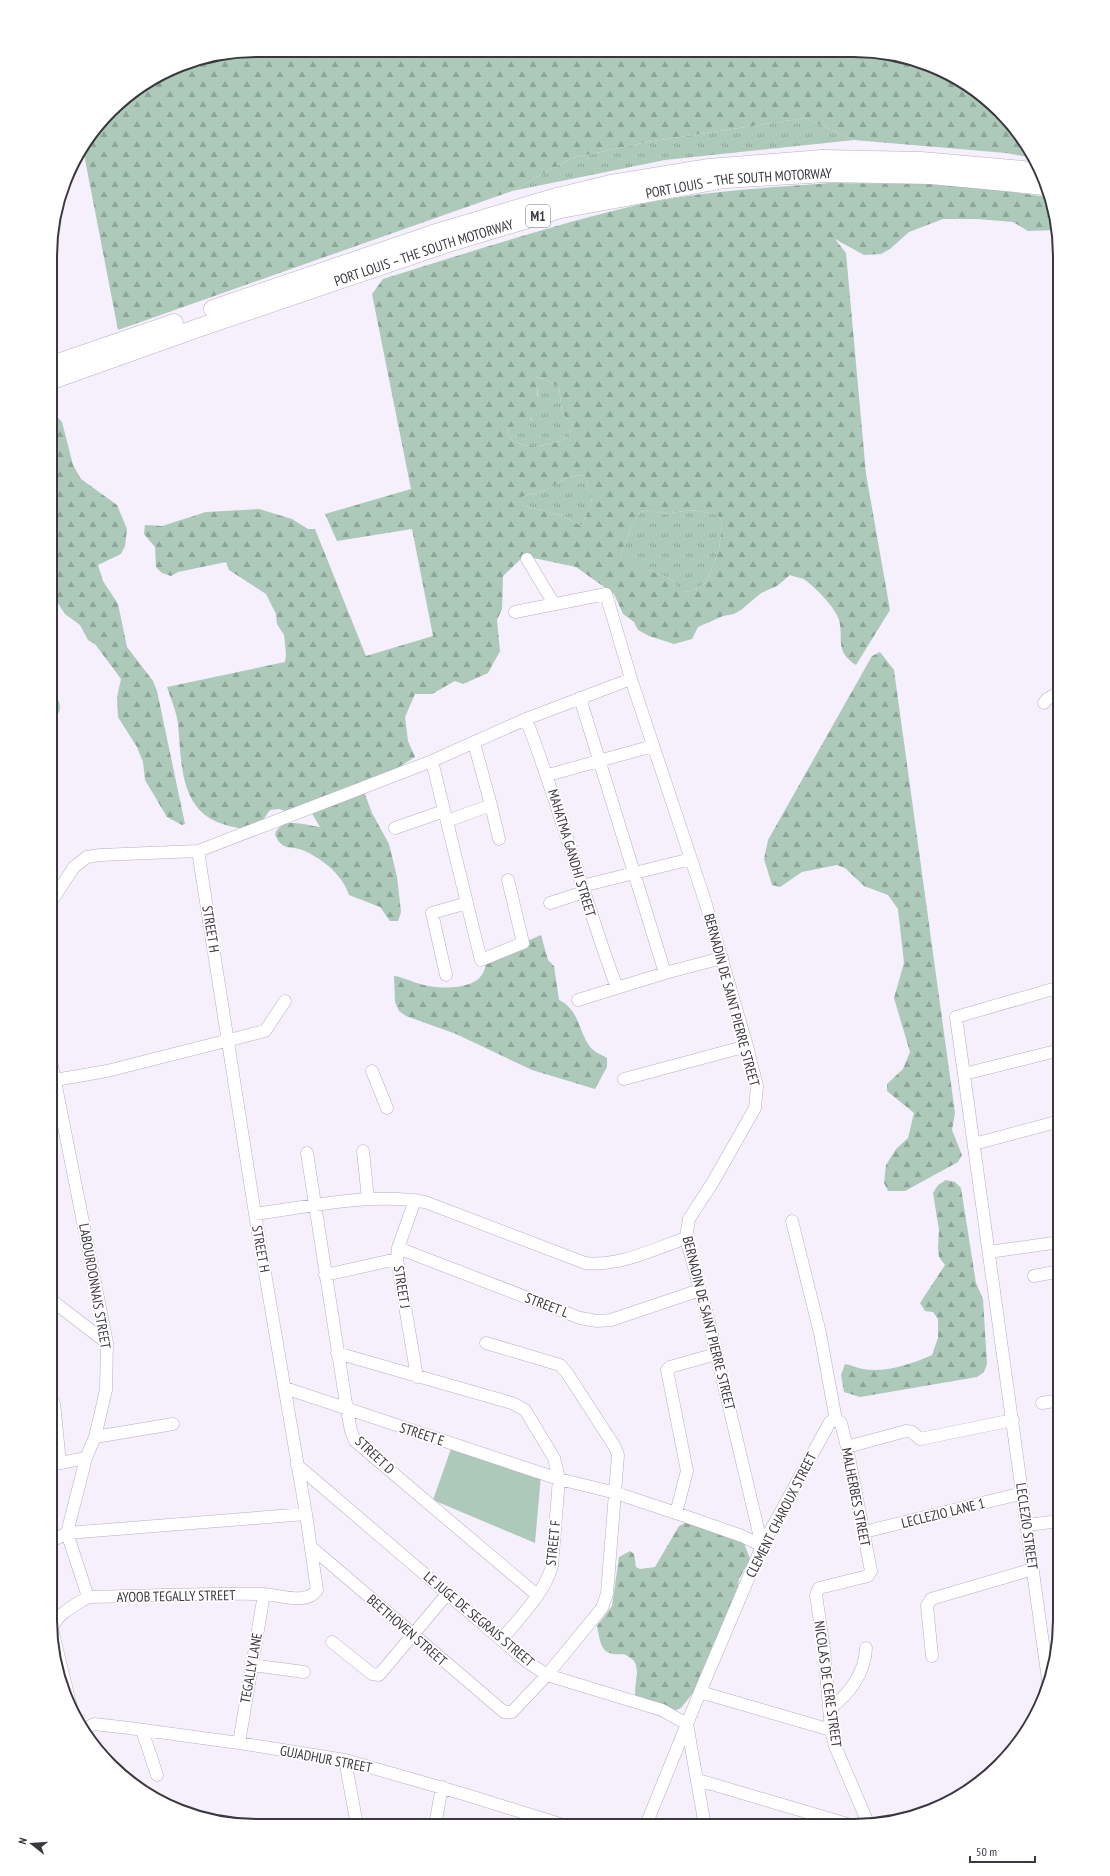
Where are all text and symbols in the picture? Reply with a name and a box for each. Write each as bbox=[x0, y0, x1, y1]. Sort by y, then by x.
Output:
street label: PORT LOUIS – THE SOUTH MOTORWAY bbox=[644, 164, 833, 202]
road number: M1 bbox=[526, 205, 550, 227]
street label: PORT LOUIS – THE SOUTH MOTORWAY bbox=[332, 215, 516, 290]
street label: MAHATMA GANDHI STREET bbox=[544, 787, 600, 920]
street label: STREET H bbox=[198, 904, 224, 954]
street label: BERNADIN DE SAINT PIERRE STREET bbox=[700, 912, 764, 1089]
street label: LABOURDONNAIS STREET bbox=[75, 1222, 115, 1351]
street label: STREET H bbox=[248, 1224, 274, 1274]
street label: BERNADIN DE SAINT PIERRE STREET bbox=[679, 1234, 739, 1412]
street label: STREET J bbox=[390, 1264, 414, 1310]
street label: STREET L bbox=[522, 1288, 572, 1322]
street label: STREET E bbox=[397, 1418, 447, 1450]
street label: STREET D bbox=[352, 1432, 398, 1478]
street label: MALHERBES STREET bbox=[838, 1446, 875, 1549]
street label: CLEMENT CHAROUX STREET bbox=[742, 1449, 821, 1581]
street label: LECLEZIO STREET bbox=[1012, 1481, 1042, 1571]
street label: LECLEZIO LANE 1 bbox=[899, 1494, 987, 1532]
street label: STREET F bbox=[542, 1519, 564, 1567]
street label: LE JUGE DE SEGRAIS STREET bbox=[420, 1567, 539, 1671]
street label: AYOOB TEGALLY STREET bbox=[116, 1586, 236, 1606]
street label: BEETHOVEN STREET bbox=[363, 1590, 451, 1670]
street label: NICOLAS DE CERE STREET bbox=[810, 1619, 846, 1749]
street label: TEGALLY LANE bbox=[236, 1631, 266, 1705]
street label: GUJADHUR STREET bbox=[279, 1741, 374, 1777]
north arrow bbox=[12, 1824, 52, 1864]
text: N bbox=[15, 1836, 30, 1846]
scale bar bbox=[970, 1838, 1035, 1864]
text: 50 m bbox=[976, 1844, 997, 1859]

